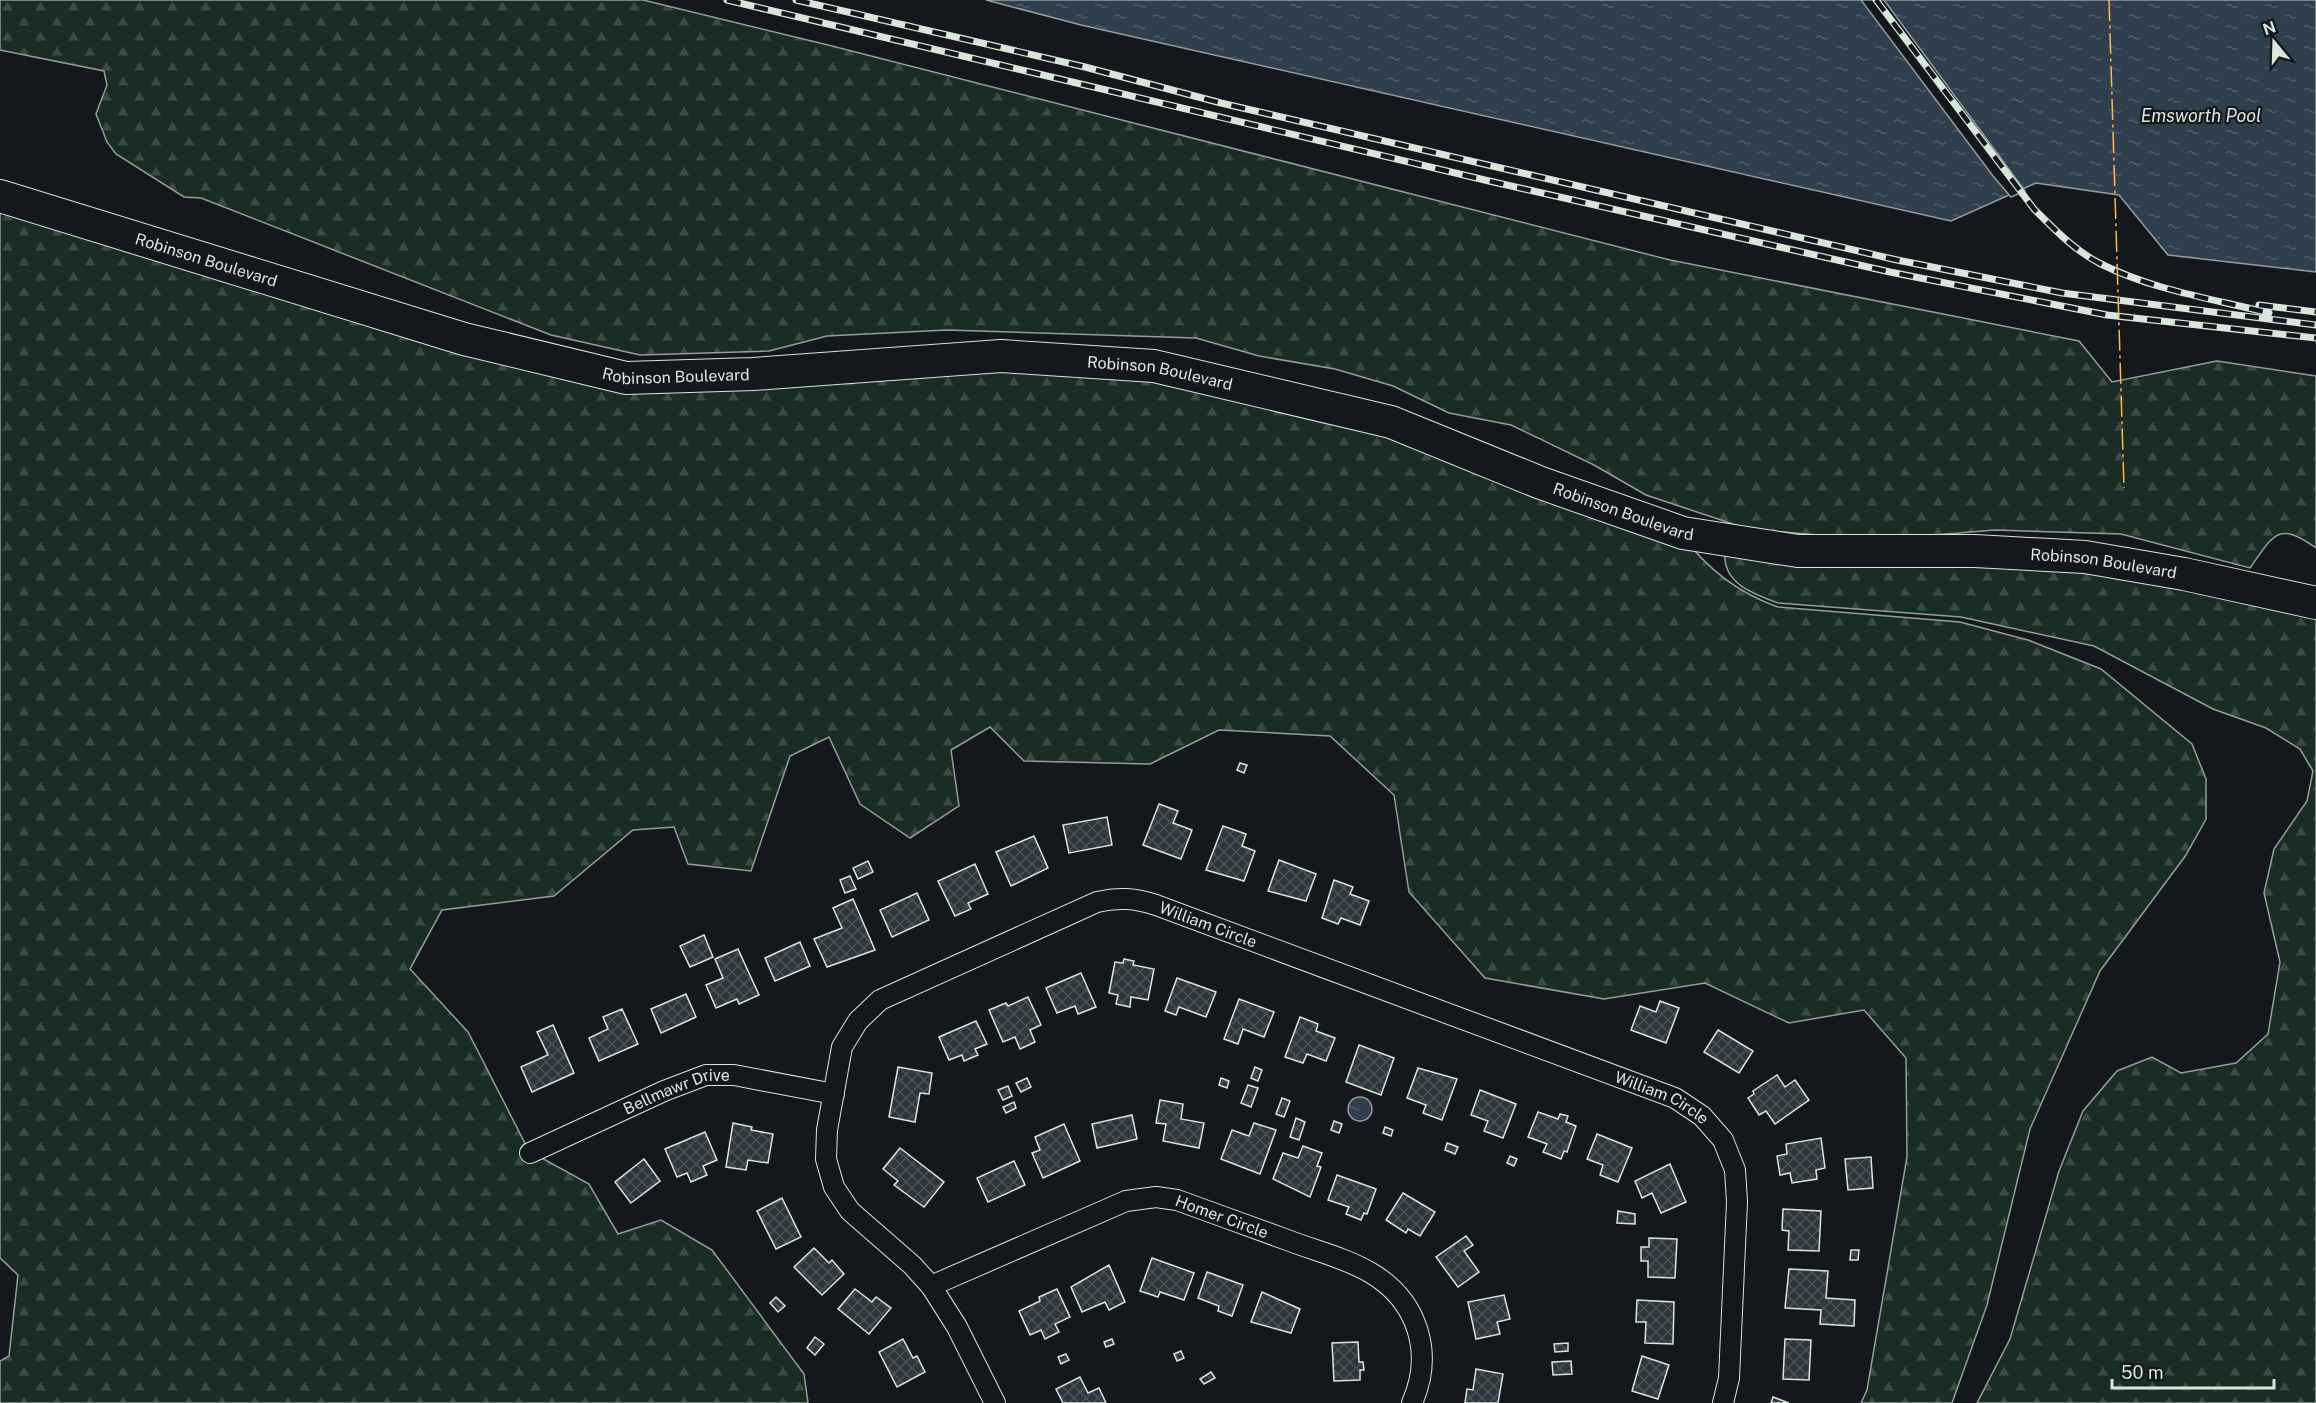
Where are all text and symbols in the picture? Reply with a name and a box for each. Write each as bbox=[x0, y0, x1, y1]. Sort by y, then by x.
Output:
north arrow bbox=[2244, 12, 2304, 72]
text: N bbox=[2260, 17, 2278, 39]
water label: Emsworth Pool bbox=[2141, 105, 2261, 126]
street label: Robinson Boulevard bbox=[133, 229, 280, 290]
street label: Robinson Boulevard bbox=[1086, 352, 1235, 394]
street label: Robinson Boulevard bbox=[600, 363, 750, 388]
street label: Robinson Boulevard bbox=[1551, 479, 1695, 544]
street label: Robinson Boulevard bbox=[2030, 545, 2178, 582]
street label: William Circle bbox=[1157, 898, 1260, 951]
street label: Bellmawr Drive bbox=[620, 1065, 730, 1118]
street label: William Circle bbox=[1612, 1067, 1714, 1127]
street label: Homer Circle bbox=[1173, 1191, 1271, 1242]
scale bar bbox=[2112, 1352, 2274, 1390]
text: 50 m bbox=[2121, 1362, 2164, 1383]

